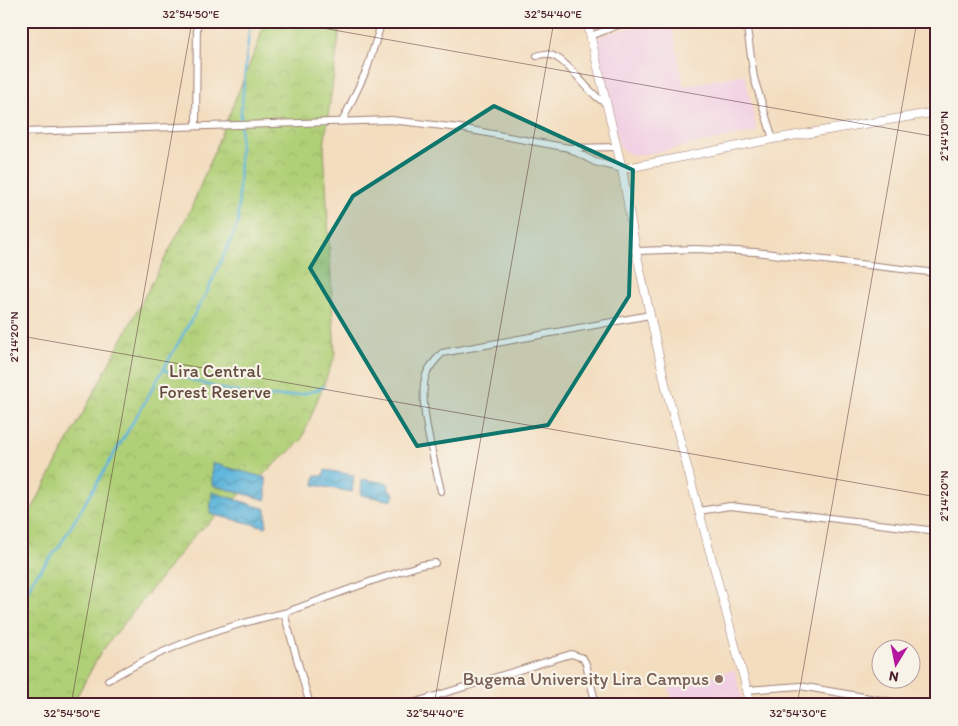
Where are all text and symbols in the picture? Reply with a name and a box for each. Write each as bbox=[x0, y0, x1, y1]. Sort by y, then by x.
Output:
text: 32°54'50"E bbox=[163, 7, 220, 21]
text: 32°54'40"E bbox=[524, 7, 582, 21]
text: 2°14'10"N bbox=[937, 111, 951, 161]
text: 2°14'20"N bbox=[7, 311, 21, 363]
park label: Lira Central Forest Reserve bbox=[159, 360, 271, 403]
text: 2°14'20"N bbox=[937, 470, 951, 522]
north arrow bbox=[870, 638, 920, 688]
text: N bbox=[888, 667, 900, 686]
place label: Bugema University Lira Campus bbox=[463, 668, 709, 690]
marker: Bugema University Lira Campus bbox=[713, 673, 725, 685]
text: 32°54'50"E bbox=[44, 706, 101, 720]
text: 32°54'40"E bbox=[406, 706, 464, 720]
text: 32°54'30"E bbox=[769, 706, 827, 720]

